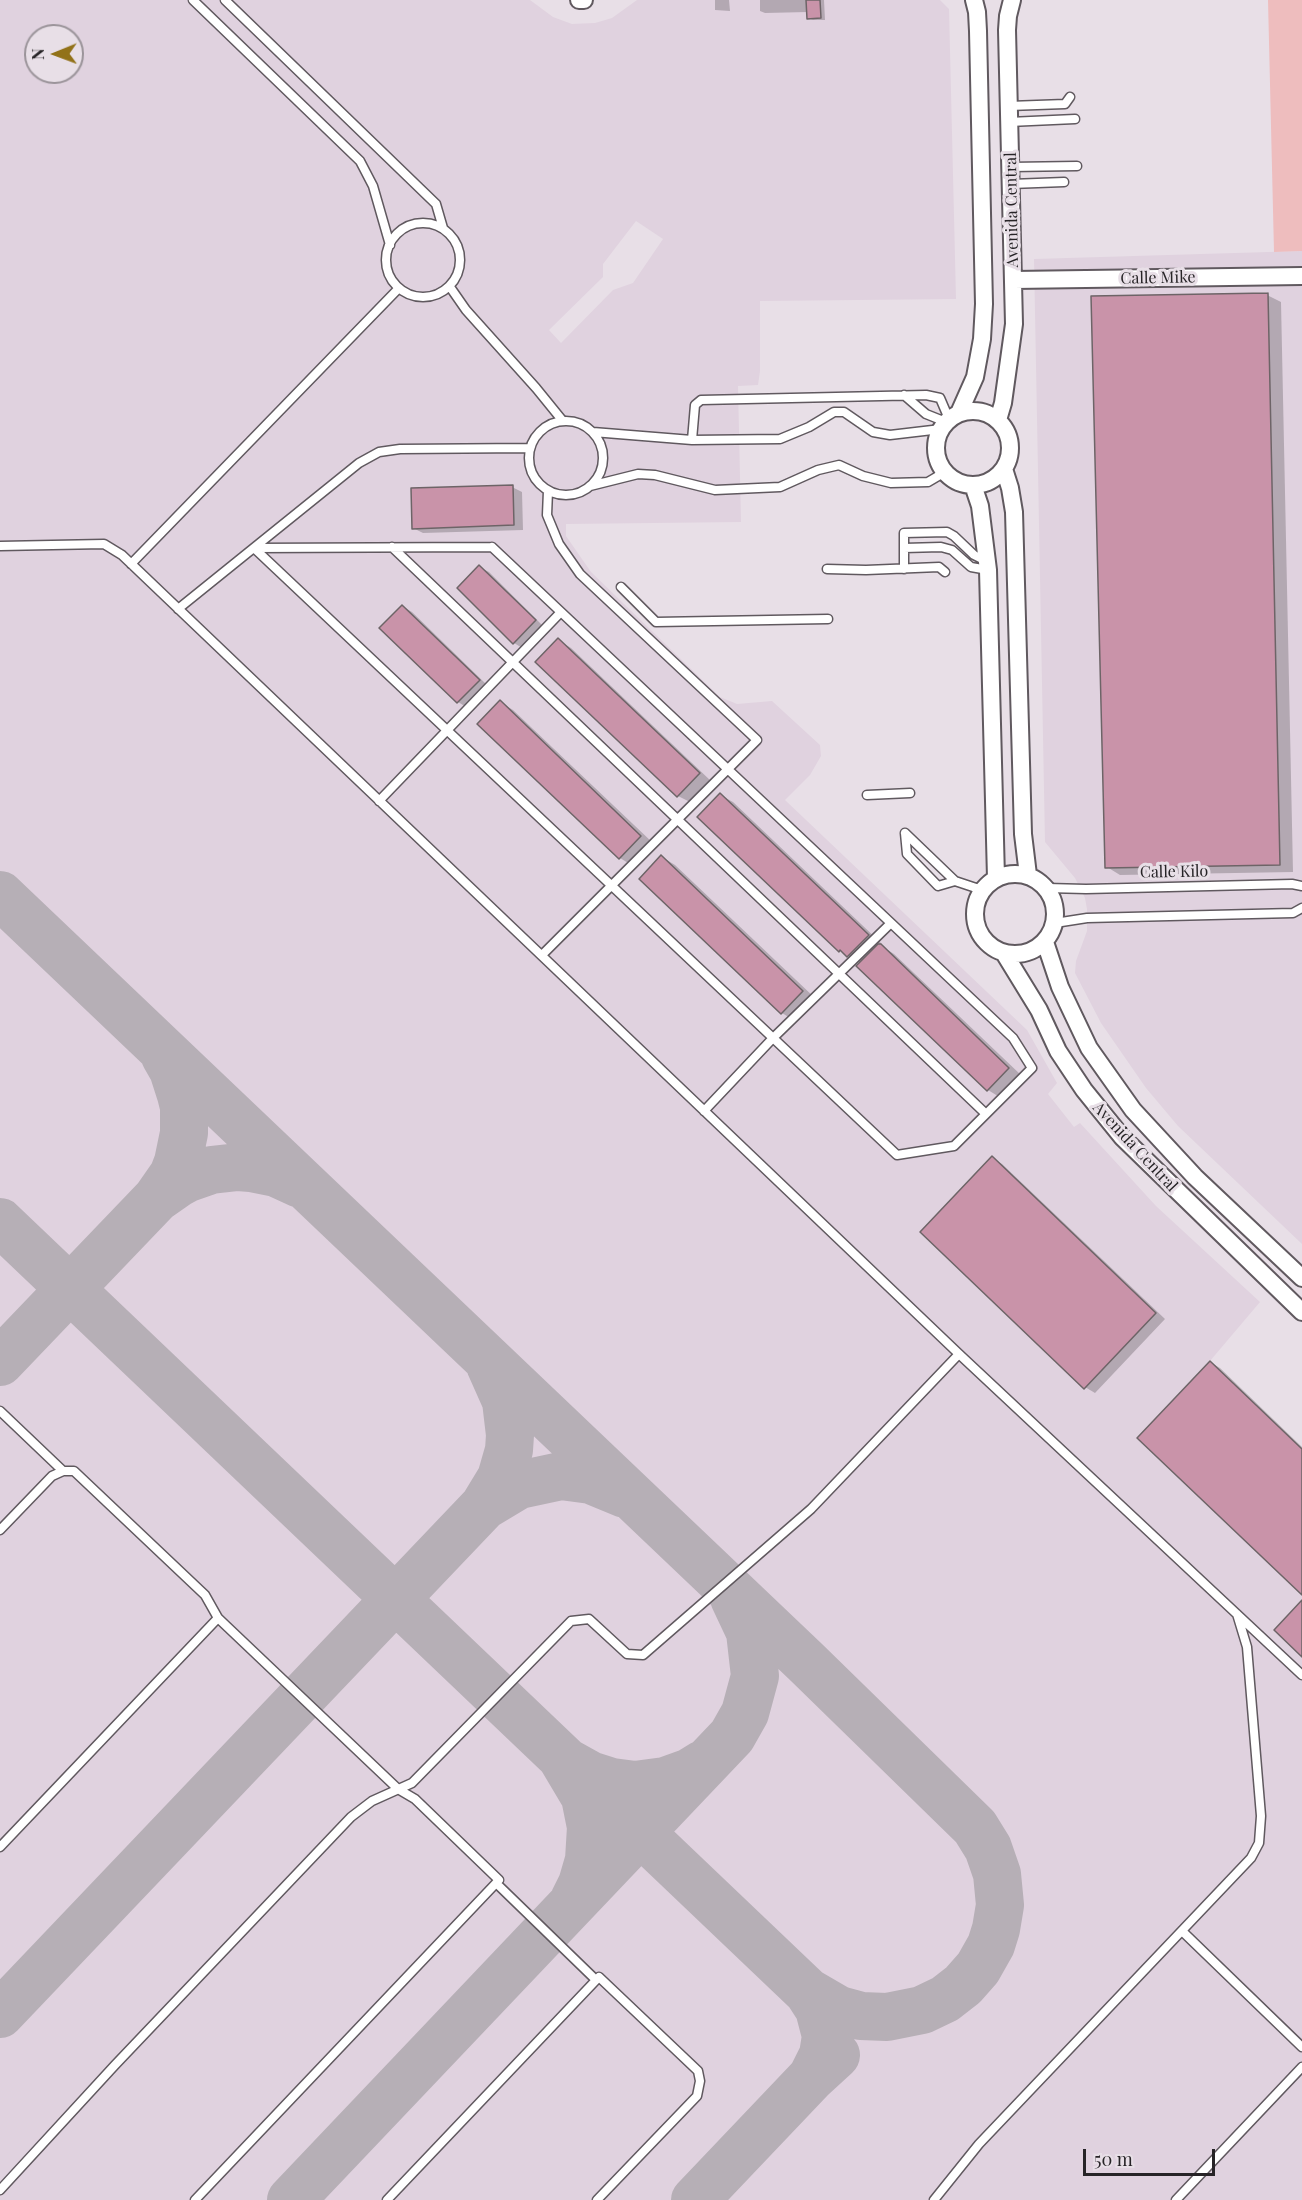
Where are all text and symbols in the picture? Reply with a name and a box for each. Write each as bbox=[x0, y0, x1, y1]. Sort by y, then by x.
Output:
north arrow bbox=[24, 24, 84, 84]
text: N bbox=[27, 48, 48, 60]
street label: Avenida Central bbox=[1001, 152, 1023, 268]
street label: Calle Mike bbox=[1120, 268, 1196, 288]
street label: Calle Kilo bbox=[1140, 862, 1208, 882]
street label: Avenida Central bbox=[1089, 1098, 1181, 1196]
scale bar bbox=[1086, 2137, 1218, 2175]
text: 50 m bbox=[1094, 2147, 1133, 2171]

